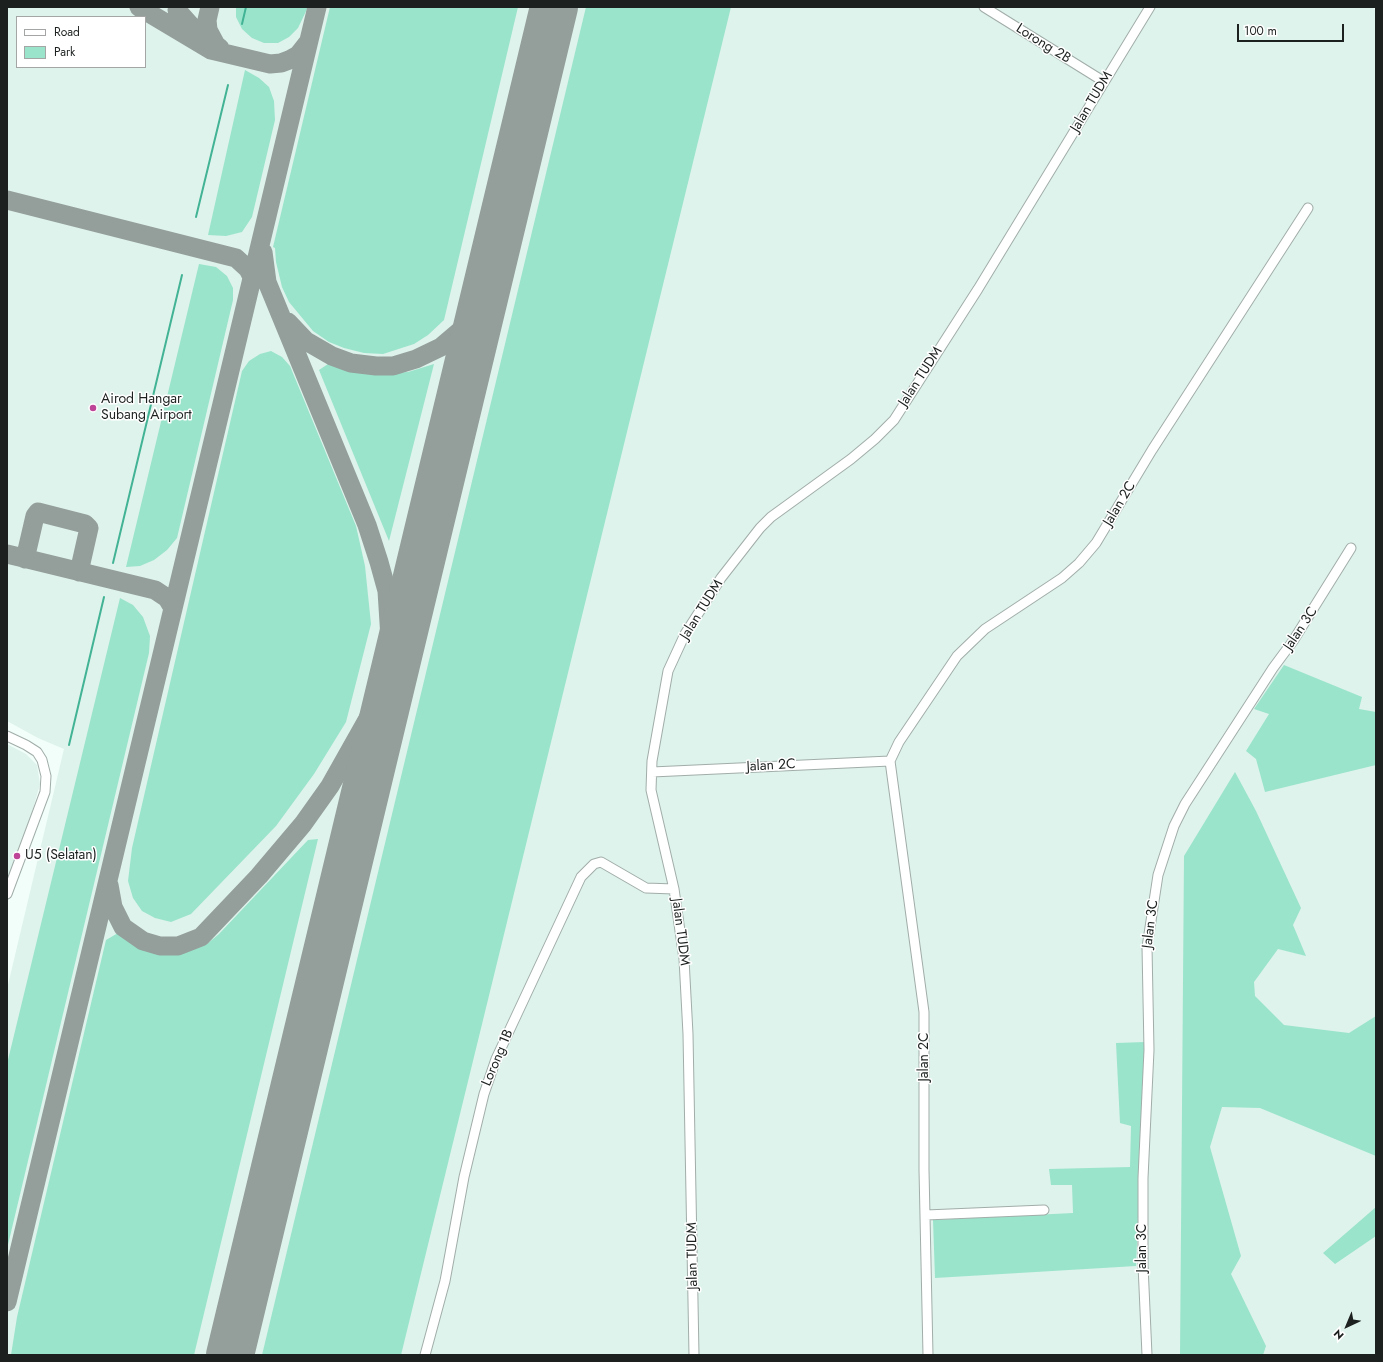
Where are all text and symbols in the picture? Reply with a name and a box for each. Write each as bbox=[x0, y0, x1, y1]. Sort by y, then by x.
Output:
legend bbox=[16, 16, 146, 68]
scale bar bbox=[1239, 16, 1346, 42]
street label: Lorong 2B bbox=[1012, 21, 1074, 67]
text: 100 m bbox=[1244, 22, 1277, 40]
text: Road bbox=[54, 23, 80, 41]
text: Park bbox=[54, 43, 75, 61]
street label: Jalan TUDM bbox=[1067, 69, 1117, 135]
street label: Jalan TUDM bbox=[896, 344, 946, 410]
place label: Airod Hangar Subang Airport bbox=[101, 392, 192, 424]
marker: Airod Hangar Subang Airport bbox=[88, 403, 98, 413]
street label: Jalan 2C bbox=[1100, 479, 1140, 529]
street label: Jalan TUDM bbox=[677, 577, 727, 643]
street label: Jalan 3C bbox=[1280, 604, 1322, 654]
street label: Jalan 2C bbox=[746, 756, 796, 776]
place label: U5 (Selatan) bbox=[25, 848, 97, 864]
marker: U5 (Selatan) bbox=[12, 851, 22, 861]
street label: Jalan TUDM bbox=[668, 897, 692, 967]
street label: Jalan 3C bbox=[1140, 899, 1162, 949]
street label: Lorong 1B bbox=[479, 1027, 517, 1089]
street label: Jalan 2C bbox=[917, 1032, 933, 1082]
street label: Jalan TUDM bbox=[684, 1222, 702, 1290]
street label: Jalan 3C bbox=[1135, 1224, 1151, 1272]
north arrow bbox=[1327, 1306, 1367, 1346]
text: N bbox=[1330, 1326, 1347, 1343]

